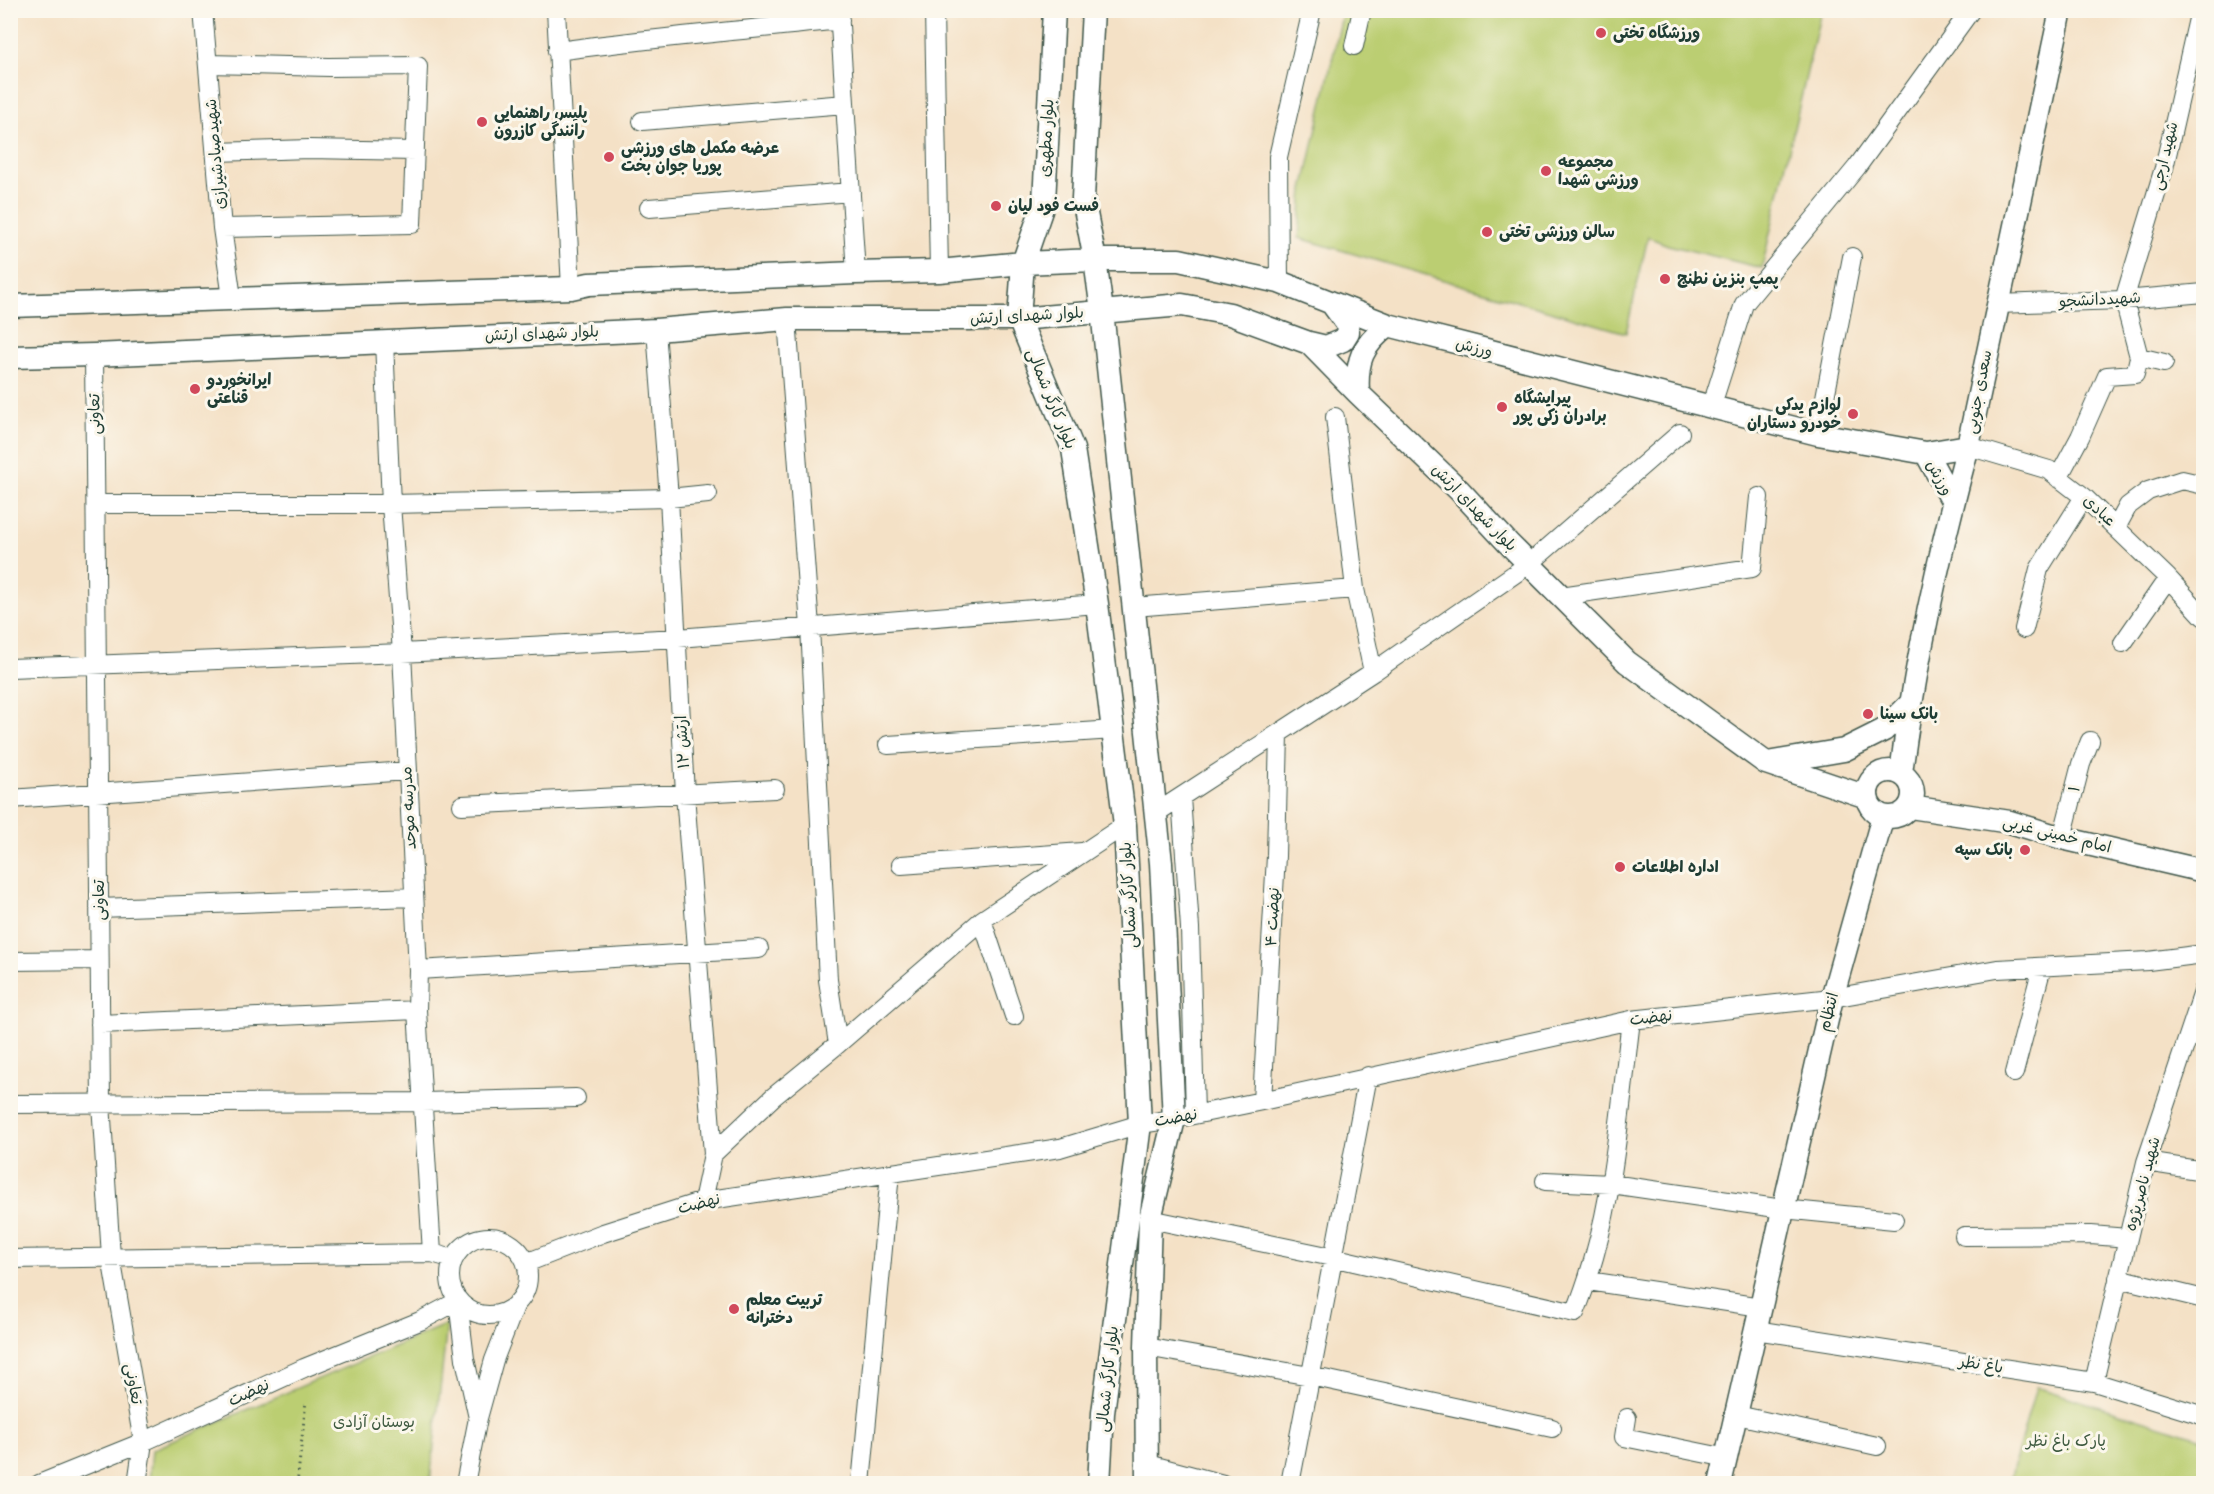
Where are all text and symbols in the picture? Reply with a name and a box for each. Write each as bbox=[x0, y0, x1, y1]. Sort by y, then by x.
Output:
place label: ورزشگاه تختی bbox=[1613, 23, 1700, 43]
marker: ورزشگاه تختی bbox=[1594, 26, 1608, 40]
street label: شهیدصیادشیرازی bbox=[202, 98, 230, 210]
street label: بلوار مطهری bbox=[1035, 98, 1059, 178]
place label: پلیس راهنمایی رانندگی کازرون bbox=[494, 104, 588, 141]
marker: پلیس راهنمایی رانندگی کازرون bbox=[475, 115, 489, 129]
street label: شهید ارجی bbox=[2147, 120, 2183, 192]
place label: عرضه مکمل های ورزشی پوریا جوان بخت bbox=[621, 139, 780, 176]
marker: عرضه مکمل های ورزشی پوریا جوان بخت bbox=[602, 150, 616, 164]
place label: مجموعه ورزشی شهدا bbox=[1558, 153, 1639, 190]
marker: مجموعه ورزشی شهدا bbox=[1539, 164, 1553, 178]
place label: فست فود لیان bbox=[1008, 197, 1099, 216]
marker: فست فود لیان bbox=[989, 199, 1003, 213]
place label: سالن ورزشی تختی bbox=[1499, 223, 1615, 242]
marker: سالن ورزشی تختی bbox=[1480, 225, 1494, 239]
place label: پمپ بنزین نطنج bbox=[1677, 270, 1779, 289]
marker: پمپ بنزین نطنج bbox=[1658, 272, 1672, 286]
street label: شهیددانشجو bbox=[2057, 288, 2141, 312]
street label: بلوار شهدای ارتش bbox=[969, 304, 1085, 328]
street label: بلوار شهدای ارتش bbox=[485, 323, 599, 345]
street label: ورزش bbox=[1453, 334, 1495, 362]
street label: بلوار کارگر شمالی bbox=[1022, 346, 1081, 452]
street label: سعدی جنوبی bbox=[1962, 348, 1996, 436]
place label: ایرانخوردو قناعتی bbox=[206, 371, 271, 408]
marker: ایرانخوردو قناعتی bbox=[188, 382, 202, 396]
place label: پیرایشگاه برادران زکی پور bbox=[1512, 388, 1607, 426]
street label: تعاونی bbox=[85, 393, 105, 435]
place label: لوازم یدکی خودرو دستاران bbox=[1747, 396, 1841, 433]
marker: پیرایشگاه برادران زکی پور bbox=[1495, 400, 1509, 414]
marker: لوازم یدکی خودرو دستاران bbox=[1846, 407, 1860, 421]
street label: ورزش bbox=[1922, 457, 1956, 499]
street label: بلوار شهدای ارتش bbox=[1428, 460, 1520, 556]
street label: عبادی bbox=[2079, 491, 2119, 531]
place label: بانک سینا bbox=[1880, 705, 1938, 724]
marker: بانک سینا bbox=[1861, 707, 1875, 721]
street label: ارتش ۱۲ bbox=[672, 715, 694, 769]
street label: مدرسه موحد bbox=[397, 766, 421, 850]
street label: ۱ bbox=[2065, 784, 2085, 794]
street label: امام خمینی غربی bbox=[2000, 812, 2113, 860]
street label: بلوار کارگر شمالی bbox=[1116, 841, 1141, 949]
place label: بانک سپه bbox=[1955, 841, 2013, 860]
marker: بانک سپه bbox=[2018, 843, 2032, 857]
place label: اداره اطلاعات bbox=[1632, 858, 1719, 877]
marker: اداره اطلاعات bbox=[1613, 860, 1627, 874]
street label: تعاونی bbox=[90, 879, 109, 921]
street label: نهضت ۴ bbox=[1262, 887, 1284, 947]
street label: انتظام bbox=[1815, 990, 1845, 1034]
street label: نهضت bbox=[1628, 1006, 1674, 1030]
street label: نهضت bbox=[1153, 1105, 1199, 1131]
street label: شهید ناصرپژوه bbox=[2121, 1135, 2165, 1233]
street label: نهضت bbox=[676, 1190, 722, 1218]
place label: تربیت معلم دخترانه bbox=[746, 1291, 823, 1328]
marker: تربیت معلم دخترانه bbox=[727, 1302, 741, 1316]
street label: بلوار کارگر شمالی bbox=[1092, 1325, 1123, 1433]
street label: باغ نظر bbox=[1955, 1352, 2005, 1379]
street label: تعاونی bbox=[120, 1362, 146, 1406]
street label: نهضت bbox=[225, 1375, 273, 1411]
park label: بوستان آزادی bbox=[333, 1413, 415, 1432]
park label: پارک باغ نظر bbox=[2024, 1432, 2106, 1452]

